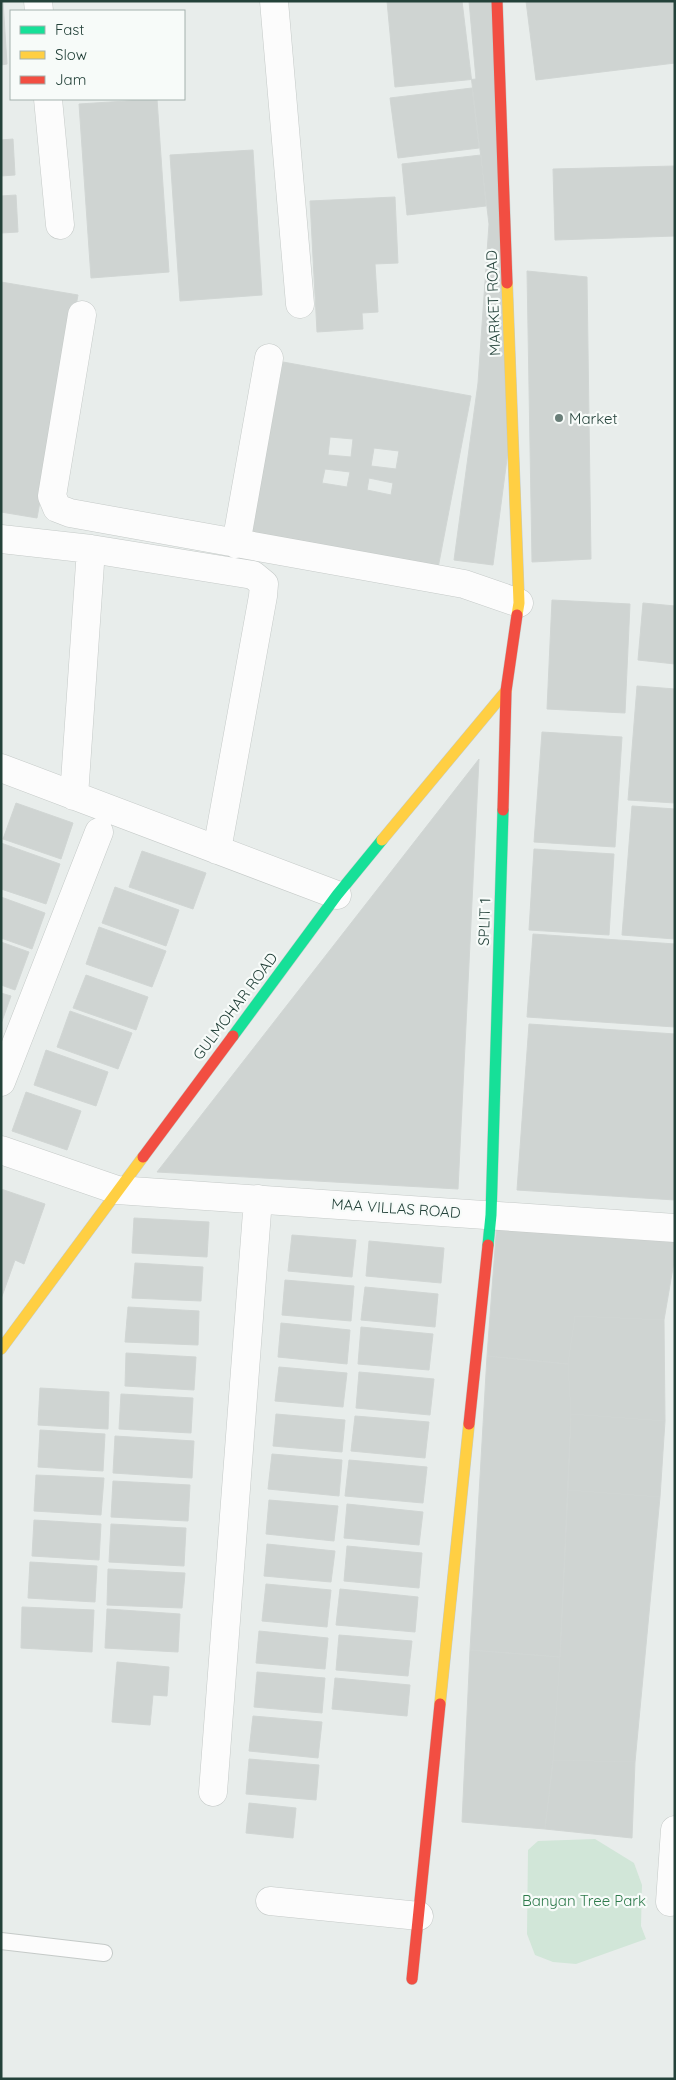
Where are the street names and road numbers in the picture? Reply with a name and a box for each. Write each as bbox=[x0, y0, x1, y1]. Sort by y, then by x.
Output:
street label: MARKET ROAD bbox=[482, 250, 504, 356]
street label: SPLIT 1 bbox=[474, 898, 494, 946]
street label: GULMOHAR ROAD bbox=[188, 948, 282, 1063]
street label: MAA VILLAS ROAD bbox=[331, 1194, 462, 1222]

